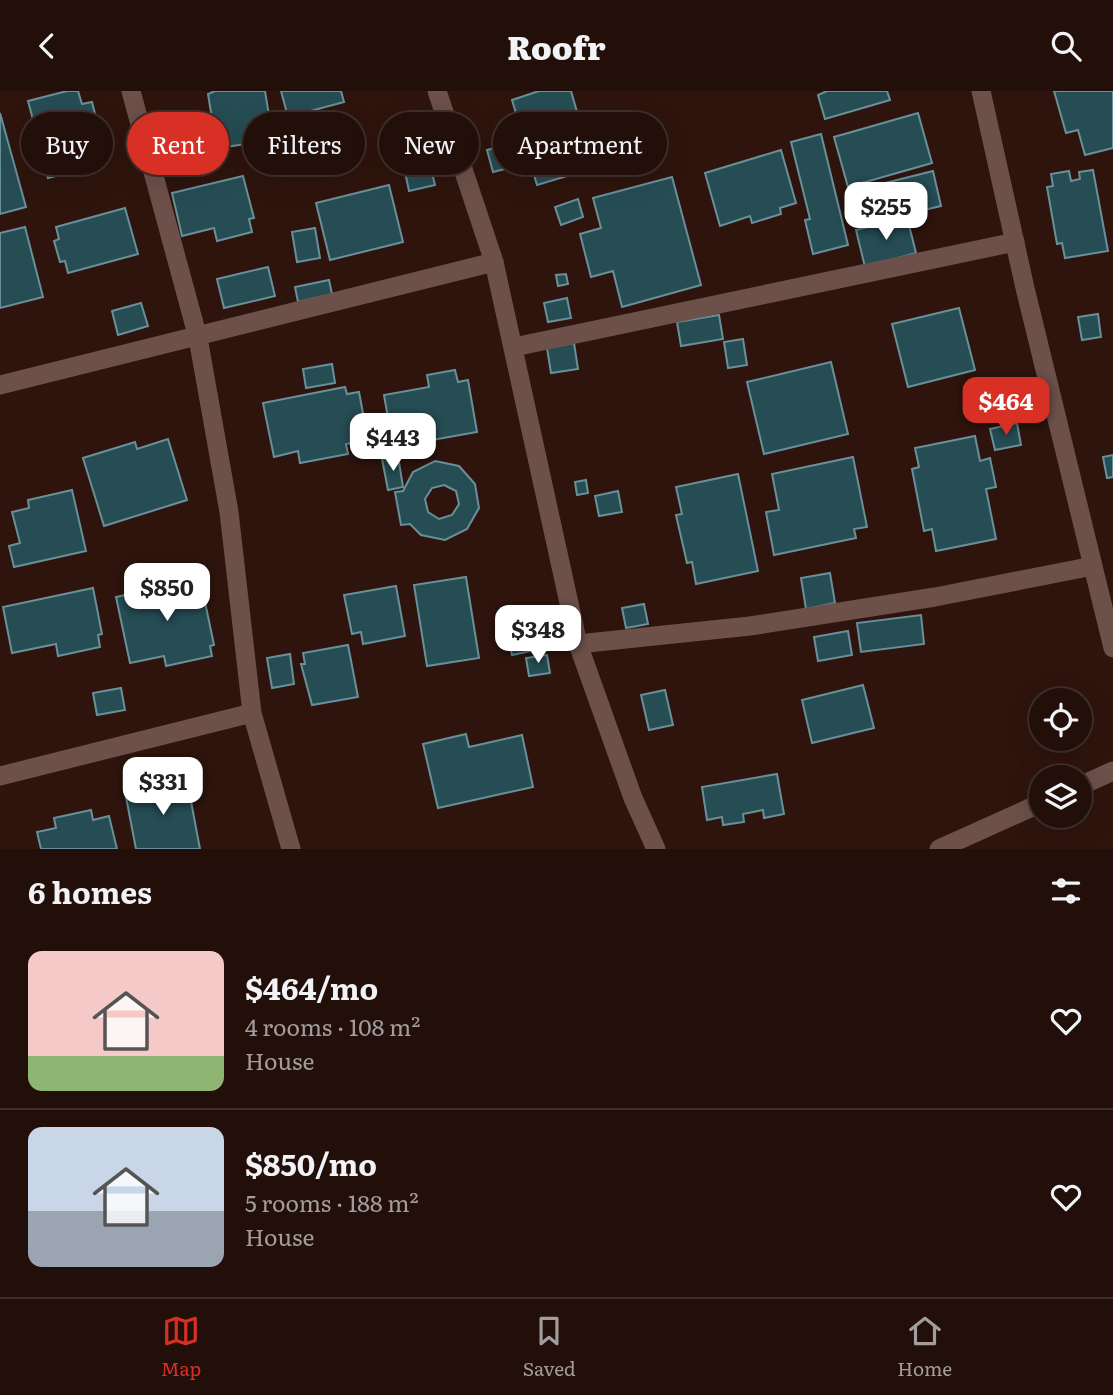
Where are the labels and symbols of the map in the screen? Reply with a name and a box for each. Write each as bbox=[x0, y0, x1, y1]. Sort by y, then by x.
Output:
pin: $255 bbox=[845, 183, 927, 242]
pin: $464 bbox=[965, 377, 1047, 437]
pin: $443 bbox=[352, 413, 434, 473]
pin: $850 bbox=[126, 563, 208, 623]
pin: $348 bbox=[497, 605, 579, 665]
pin: $331 bbox=[122, 757, 204, 817]

